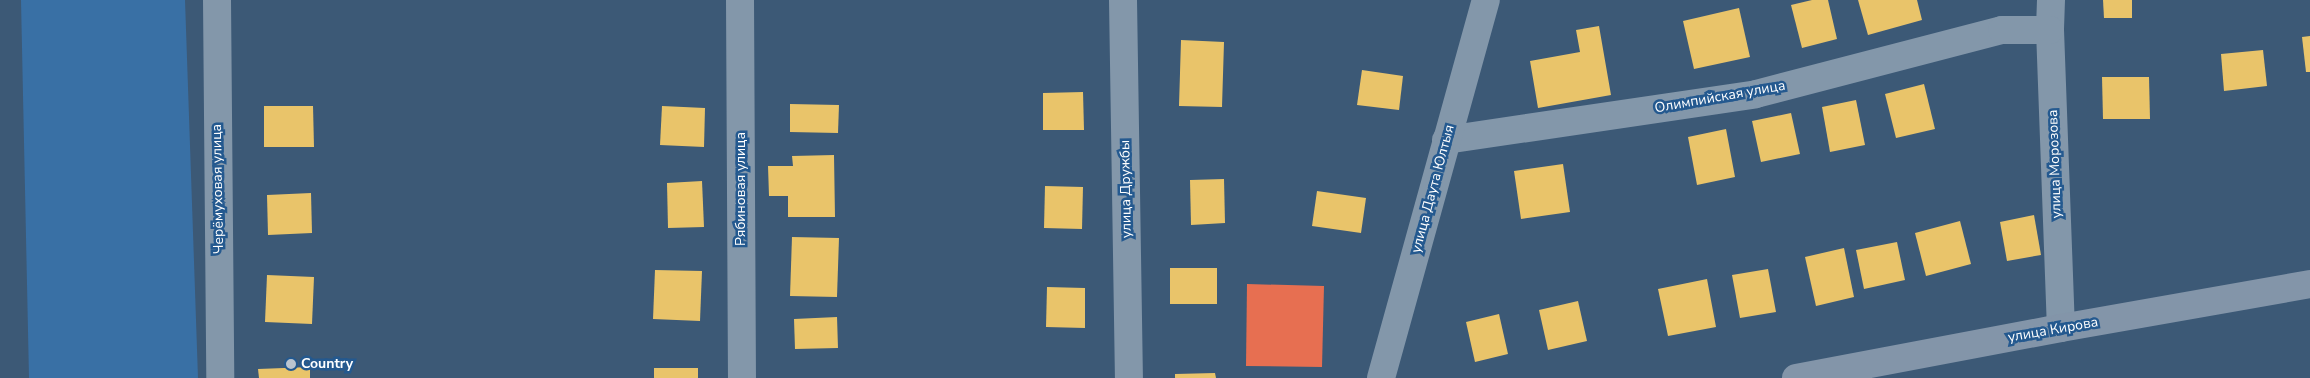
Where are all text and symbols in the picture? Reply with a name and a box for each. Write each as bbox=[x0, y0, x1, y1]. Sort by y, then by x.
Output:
street label: Олимпийская улица bbox=[1653, 77, 1787, 117]
street label: улица Морозова bbox=[2045, 109, 2065, 219]
street label: улица Даута Юлтыя bbox=[1408, 123, 1458, 255]
street label: Черёмуховая улица bbox=[208, 124, 228, 254]
street label: Рябиновая улица bbox=[733, 132, 749, 246]
street label: улица Дружбы bbox=[1117, 140, 1135, 238]
street label: улица Кирова bbox=[2007, 314, 2099, 346]
place label: Country bbox=[301, 356, 353, 372]
marker: Country bbox=[285, 358, 297, 370]

